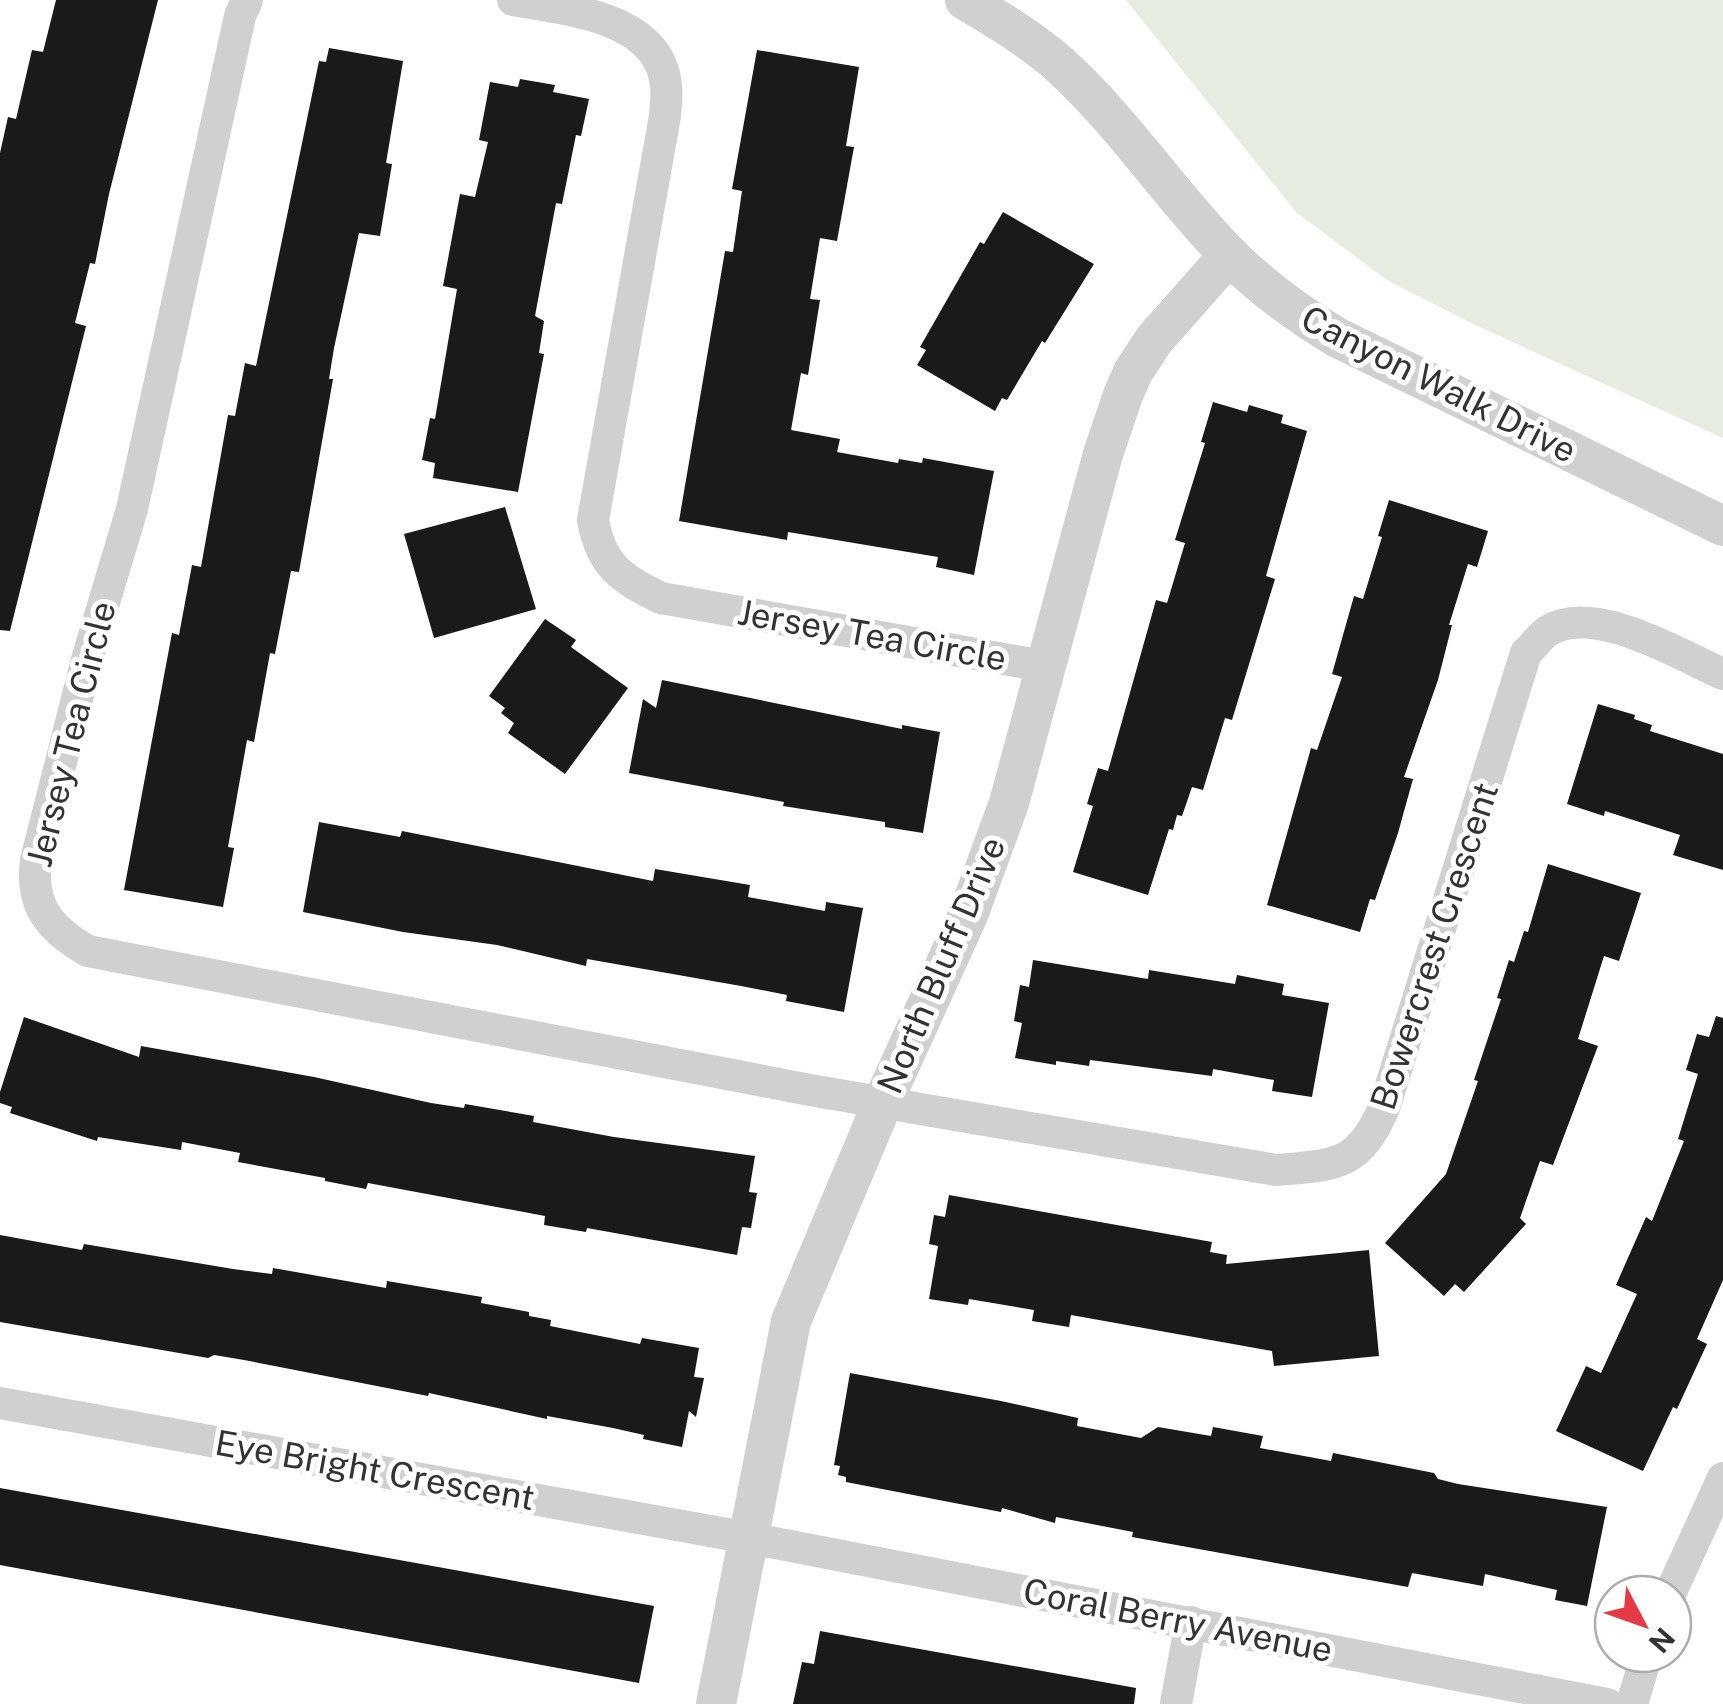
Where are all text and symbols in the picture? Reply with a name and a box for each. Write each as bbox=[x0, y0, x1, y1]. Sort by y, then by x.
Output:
street label: Canyon Walk Drive bbox=[1295, 297, 1583, 471]
street label: Jersey Tea Circle bbox=[735, 591, 1009, 679]
street label: Jersey Tea Circle bbox=[18, 597, 124, 871]
street label: Bowercrest Crescent bbox=[1362, 777, 1506, 1115]
street label: North Bluff Drive bbox=[869, 831, 1013, 1099]
street label: Eye Bright Crescent bbox=[212, 1422, 538, 1518]
street label: Coral Berry Avenue bbox=[1020, 1570, 1336, 1670]
north arrow bbox=[1593, 1574, 1693, 1674]
text: N bbox=[1643, 1622, 1682, 1660]

